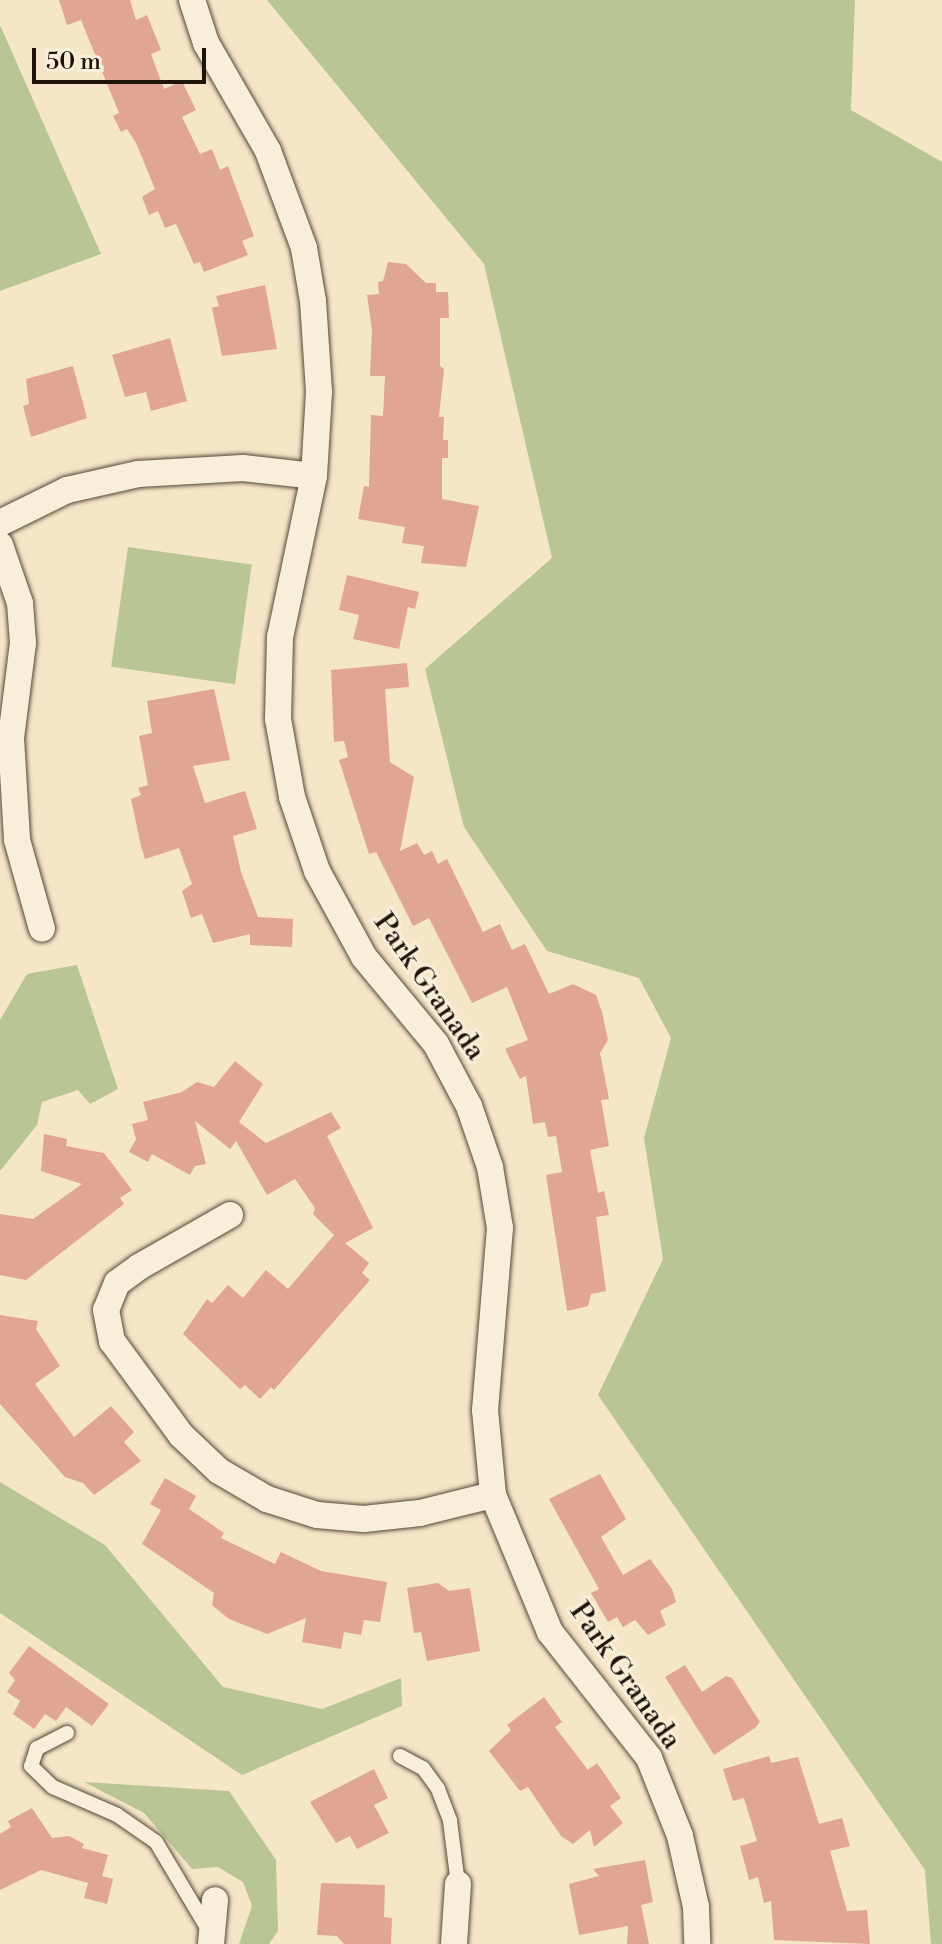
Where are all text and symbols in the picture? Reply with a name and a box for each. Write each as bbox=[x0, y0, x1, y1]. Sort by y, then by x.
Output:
scale bar bbox=[36, 32, 210, 82]
text: 50 m bbox=[46, 47, 101, 77]
street label: Park Granada bbox=[366, 907, 492, 1067]
street label: Park Granada bbox=[562, 1596, 688, 1756]

